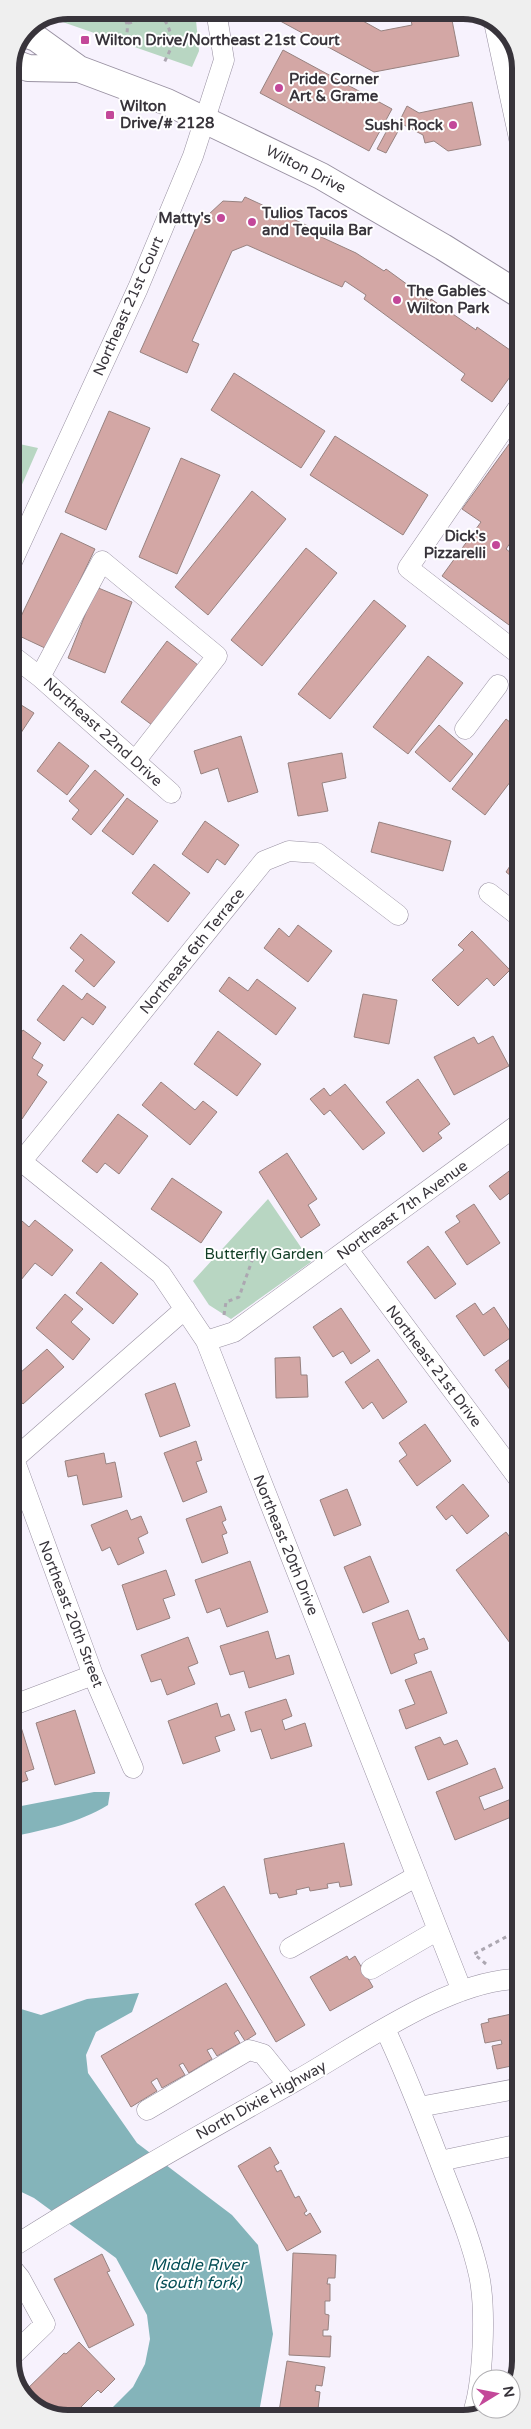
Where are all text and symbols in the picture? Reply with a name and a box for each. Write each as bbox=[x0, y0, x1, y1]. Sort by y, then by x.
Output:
place label: Wilton Drive/Northeast 21st Court bbox=[95, 31, 340, 49]
marker: Wilton Drive/Northeast 21st Court bbox=[79, 34, 91, 46]
place label: Pride Corner Art & Grame bbox=[289, 70, 379, 105]
marker: Pride Corner Art & Grame bbox=[273, 82, 285, 94]
place label: Wilton Drive/# 2128 bbox=[120, 97, 215, 132]
marker: Wilton Drive/# 2128 bbox=[104, 109, 116, 121]
place label: Sushi Rock bbox=[365, 116, 443, 134]
marker: Sushi Rock bbox=[447, 119, 459, 131]
street label: Wilton Drive bbox=[263, 141, 349, 197]
place label: Tulios Tacos and Tequila Bar bbox=[261, 204, 373, 240]
place label: Matty's bbox=[158, 209, 211, 228]
marker: Matty's bbox=[215, 212, 227, 224]
marker: Tulios Tacos and Tequila Bar bbox=[246, 216, 258, 228]
street label: Northeast 21st Court bbox=[89, 233, 167, 379]
place label: The Gables Wilton Park bbox=[406, 282, 489, 317]
marker: The Gables Wilton Park bbox=[391, 294, 403, 306]
place label: Dick's Pizzarelli bbox=[424, 527, 486, 562]
marker: Dick's Pizzarelli bbox=[490, 539, 502, 551]
street label: Northeast 22nd Drive bbox=[40, 674, 166, 790]
street label: Northeast 6th Terrace bbox=[136, 885, 248, 1017]
street label: Northeast 7th Avenue bbox=[333, 1157, 471, 1263]
park label: Butterfly Garden bbox=[205, 1245, 323, 1263]
street label: Northeast 21st Drive bbox=[382, 1302, 486, 1430]
street label: Northeast 20th Drive bbox=[250, 1472, 322, 1618]
street label: Northeast 20th Street bbox=[35, 1538, 107, 1690]
street label: North Dixie Highway bbox=[193, 2057, 329, 2143]
water label: Middle River (south fork) bbox=[150, 2255, 248, 2293]
north arrow bbox=[471, 2369, 521, 2419]
text: N bbox=[499, 2385, 518, 2399]

